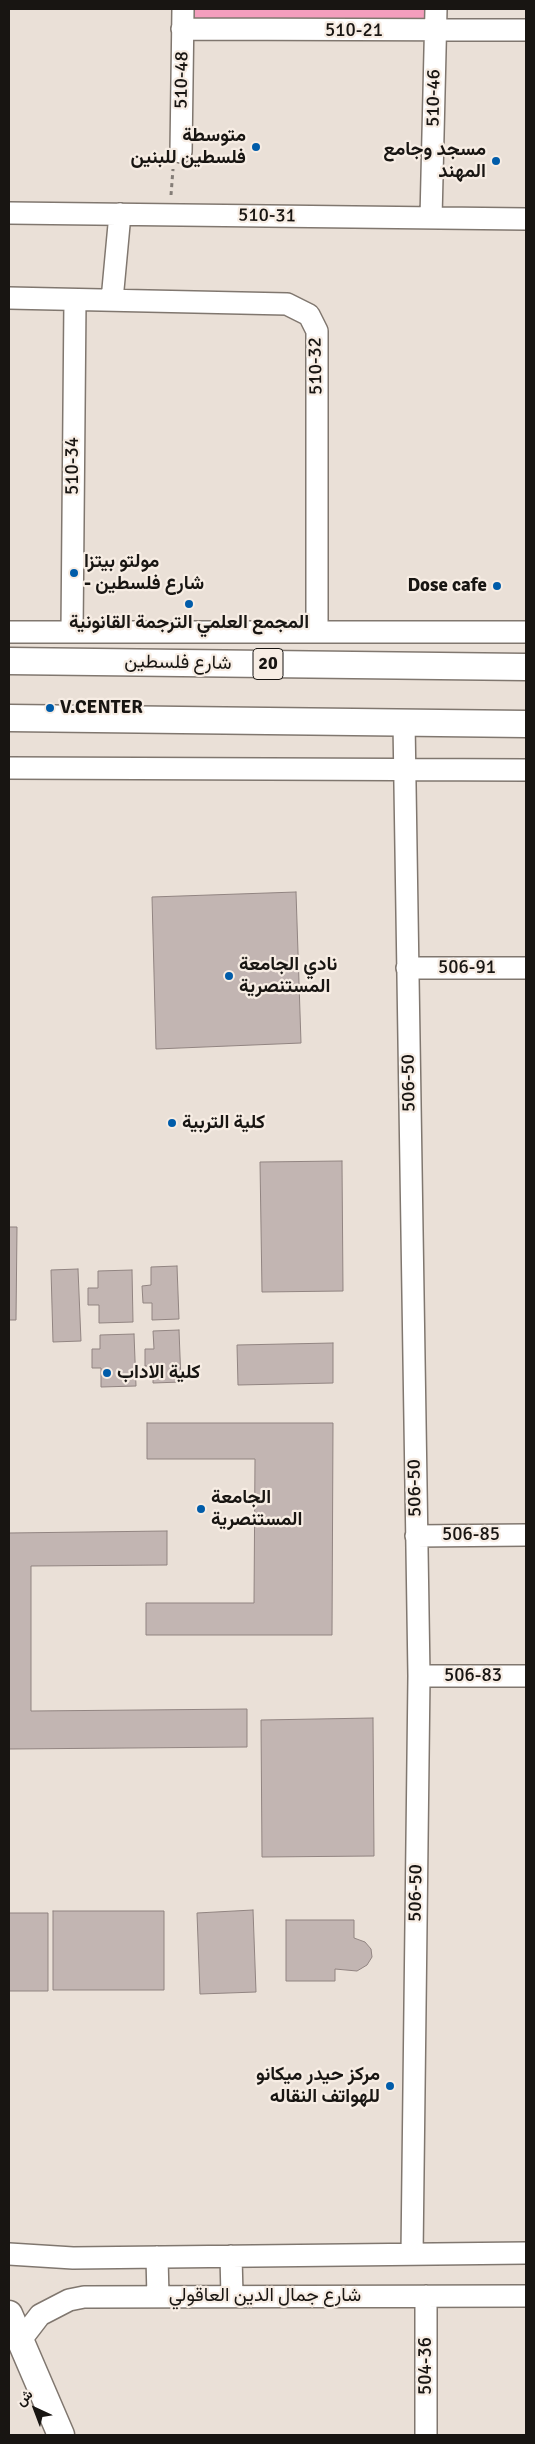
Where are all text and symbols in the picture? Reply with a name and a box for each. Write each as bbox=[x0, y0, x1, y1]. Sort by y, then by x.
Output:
street label: 510-21 bbox=[325, 20, 383, 42]
street label: 510-48 bbox=[170, 51, 194, 109]
street label: 510-46 bbox=[422, 69, 446, 127]
place label: متوسطة فلسطين للبنين bbox=[130, 125, 246, 169]
place label: مسجد وجامع المهند bbox=[383, 139, 486, 183]
marker: متوسطة فلسطين للبنين bbox=[250, 141, 262, 153]
marker: مسجد وجامع المهند bbox=[490, 155, 502, 167]
street label: 510-31 bbox=[238, 204, 296, 228]
street label: 510-32 bbox=[304, 337, 328, 395]
street label: 510-34 bbox=[62, 437, 84, 495]
place label: مولتو بيتزا - شارع فلسطين bbox=[84, 551, 204, 595]
marker: مولتو بيتزا - شارع فلسطين bbox=[68, 567, 80, 579]
place label: Dose cafe bbox=[407, 575, 487, 597]
marker: Dose cafe bbox=[491, 580, 503, 592]
marker: المجمع العلمي الترجمة القانونية bbox=[183, 598, 195, 610]
place label: المجمع العلمي الترجمة القانونية bbox=[69, 612, 309, 634]
road number: 20 bbox=[253, 649, 283, 680]
street label: شارع فلسطين bbox=[124, 651, 232, 675]
place label: V.CENTER bbox=[60, 697, 143, 719]
marker: V.CENTER bbox=[44, 702, 56, 714]
place label: نادي الجامعة المستنصرية bbox=[239, 954, 337, 998]
street label: 506-91 bbox=[438, 957, 496, 979]
marker: نادي الجامعة المستنصرية bbox=[223, 970, 235, 982]
street label: 506-50 bbox=[397, 1054, 421, 1112]
place label: كلية التربية bbox=[182, 1112, 265, 1134]
marker: كلية التربية bbox=[166, 1117, 178, 1129]
place label: كلية الاداب bbox=[117, 1362, 200, 1384]
marker: كلية الاداب bbox=[101, 1367, 113, 1379]
street label: 506-50 bbox=[403, 1459, 427, 1517]
place label: الجامعة المستنصرية bbox=[211, 1487, 302, 1531]
marker: الجامعة المستنصرية bbox=[195, 1503, 207, 1515]
street label: 506-85 bbox=[442, 1524, 500, 1546]
street label: 506-83 bbox=[444, 1665, 502, 1687]
street label: 506-50 bbox=[404, 1864, 428, 1922]
place label: مركز حيدر ميكانو للهواتف النقاله bbox=[256, 2064, 380, 2108]
marker: مركز حيدر ميكانو للهواتف النقاله bbox=[384, 2080, 396, 2092]
street label: شارع جمال الدين العاقولي bbox=[169, 2285, 361, 2307]
street label: 504-36 bbox=[415, 2337, 437, 2395]
north arrow bbox=[10, 2384, 60, 2434]
text: ش bbox=[12, 2386, 36, 2410]

